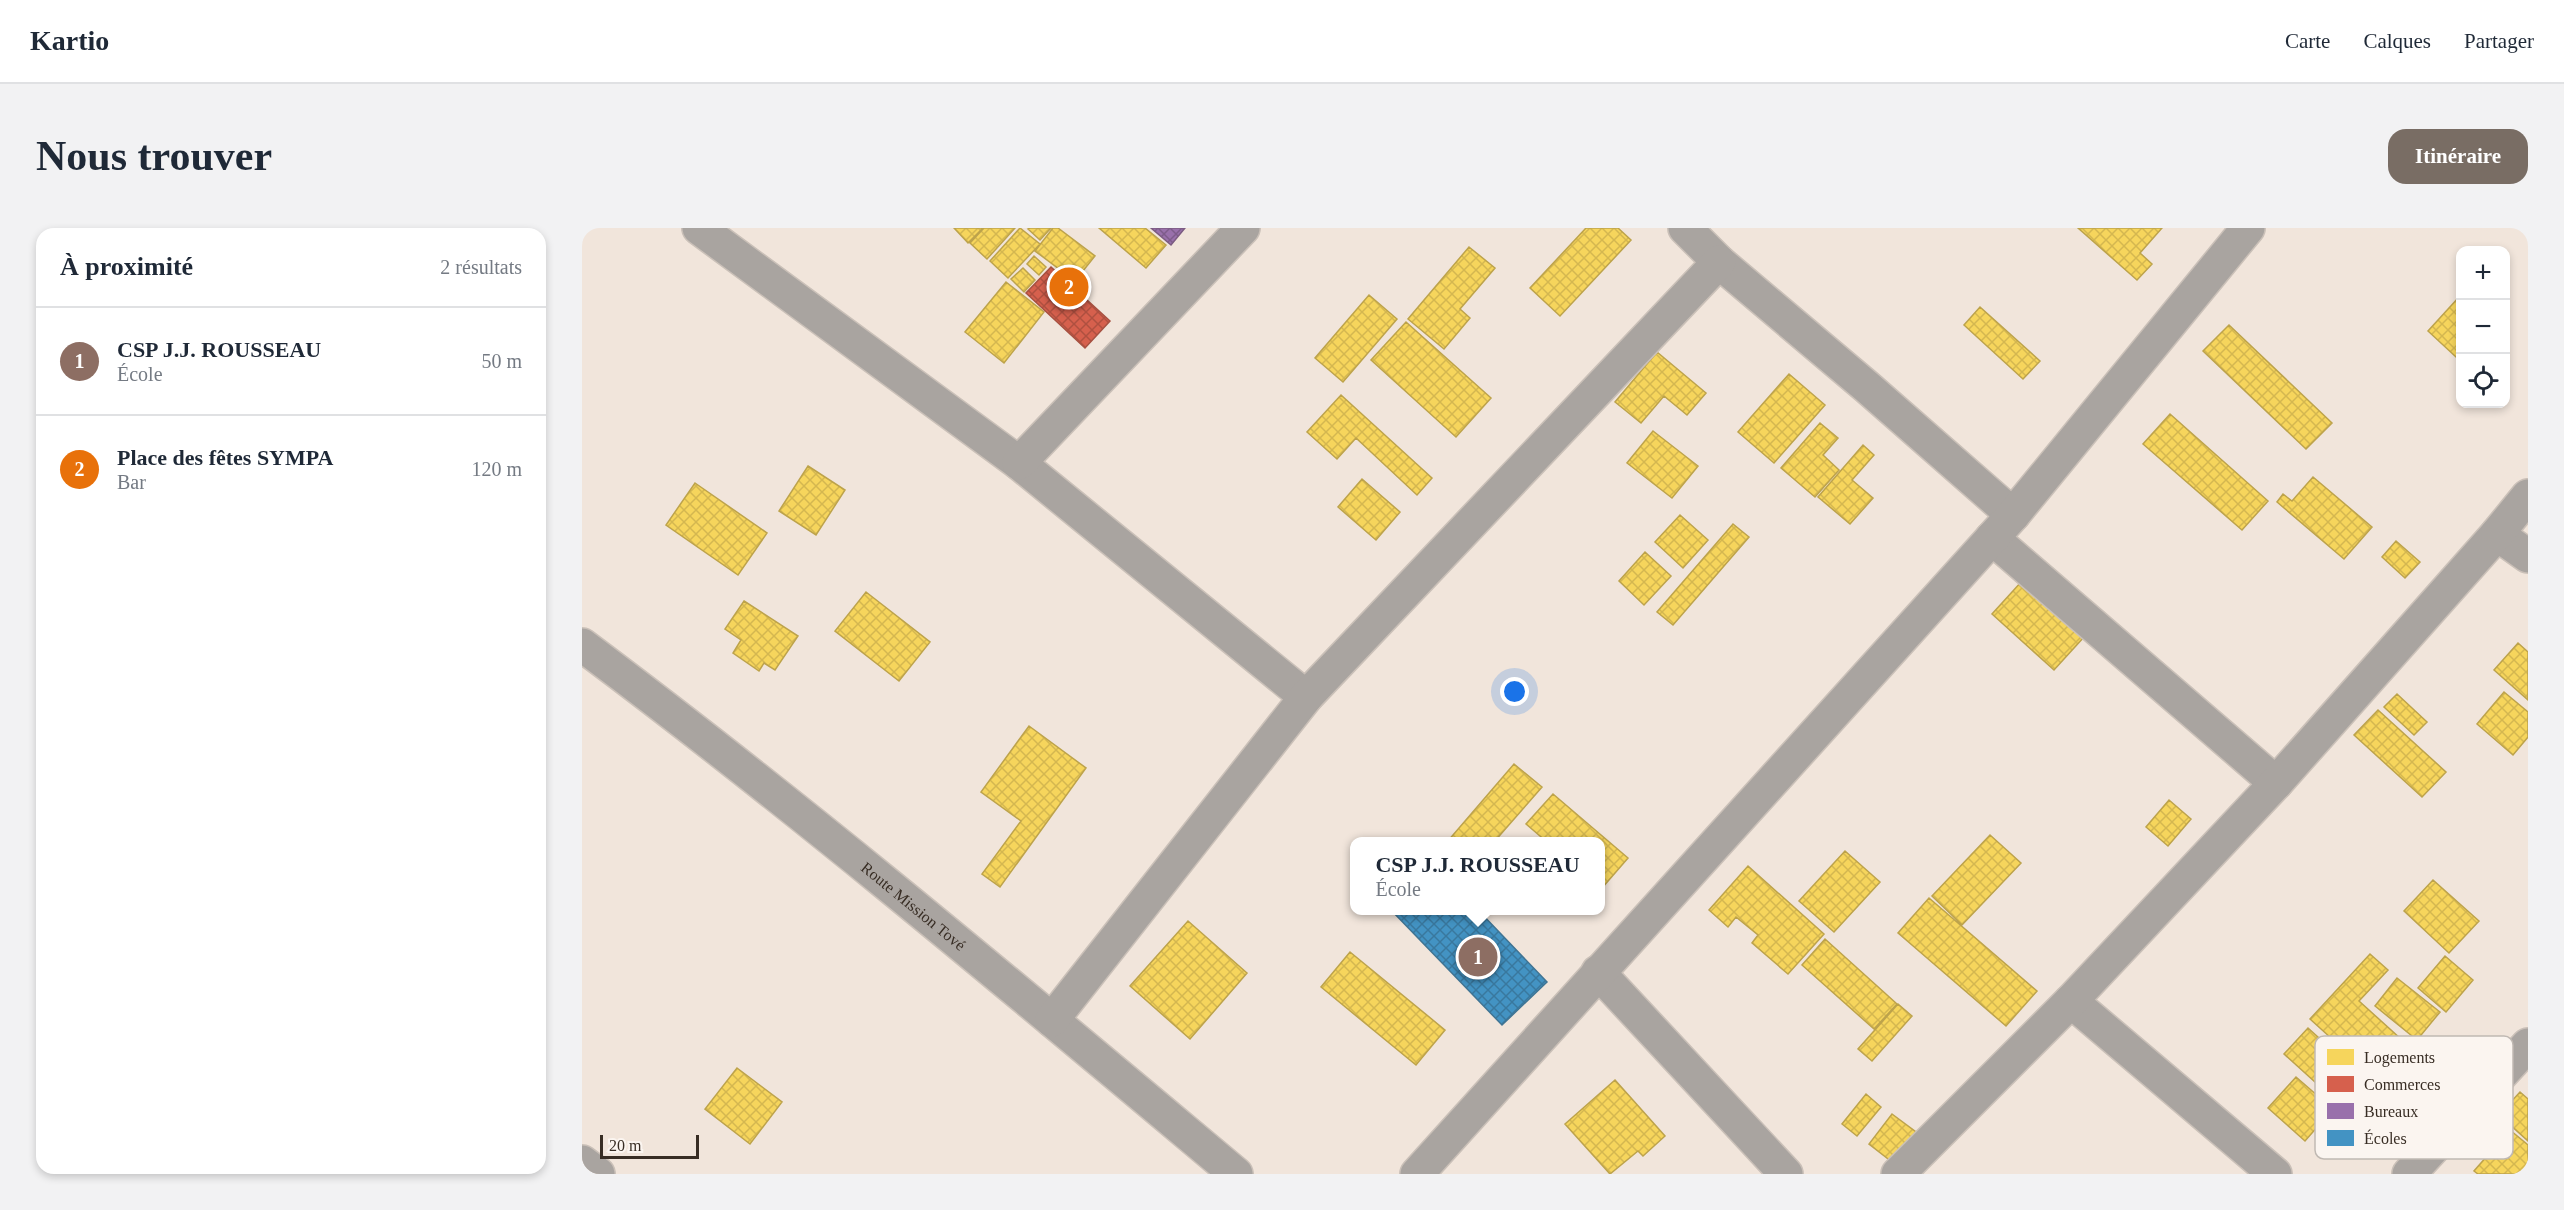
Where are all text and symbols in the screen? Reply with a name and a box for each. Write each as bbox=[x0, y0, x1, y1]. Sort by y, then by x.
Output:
text: Kartio bbox=[30, 25, 109, 56]
text: Carte bbox=[2285, 29, 2330, 53]
text: Calques bbox=[2363, 29, 2431, 53]
text: Partager bbox=[2464, 29, 2534, 53]
button: Itinéraire bbox=[2388, 129, 2528, 184]
text: Nous trouver bbox=[36, 133, 272, 179]
map controls bbox=[2456, 246, 2510, 408]
button: + bbox=[2456, 246, 2510, 300]
text: À proximité bbox=[60, 252, 193, 281]
text: 2 résultats bbox=[440, 256, 522, 278]
pin: 2 bbox=[1050, 264, 1088, 310]
button: − bbox=[2456, 300, 2510, 354]
text: CSP J.J. ROUSSEAU bbox=[117, 337, 321, 362]
text: 1 bbox=[75, 350, 85, 372]
text: 50 m bbox=[481, 350, 522, 372]
button: locate bbox=[2456, 354, 2510, 408]
text: École bbox=[117, 363, 163, 385]
text: Place des fêtes SYMPA bbox=[117, 445, 333, 470]
text: 2 bbox=[75, 458, 85, 480]
text: 120 m bbox=[471, 458, 522, 480]
text: Bar bbox=[117, 471, 146, 493]
your location bbox=[1500, 677, 1529, 706]
popup bbox=[1350, 837, 1605, 915]
text: CSP J.J. ROUSSEAU bbox=[1375, 852, 1580, 877]
street label: Route Mission Tové bbox=[858, 858, 969, 953]
text: École bbox=[1375, 878, 1421, 900]
pin: 1 bbox=[1458, 934, 1498, 980]
legend bbox=[2315, 1036, 2513, 1159]
text: Logements bbox=[2364, 1049, 2435, 1067]
text: Commerces bbox=[2364, 1076, 2440, 1093]
text: Bureaux bbox=[2364, 1103, 2418, 1120]
text: Écoles bbox=[2364, 1129, 2407, 1147]
scale bar bbox=[600, 1132, 699, 1160]
text: 20 m bbox=[609, 1137, 641, 1154]

